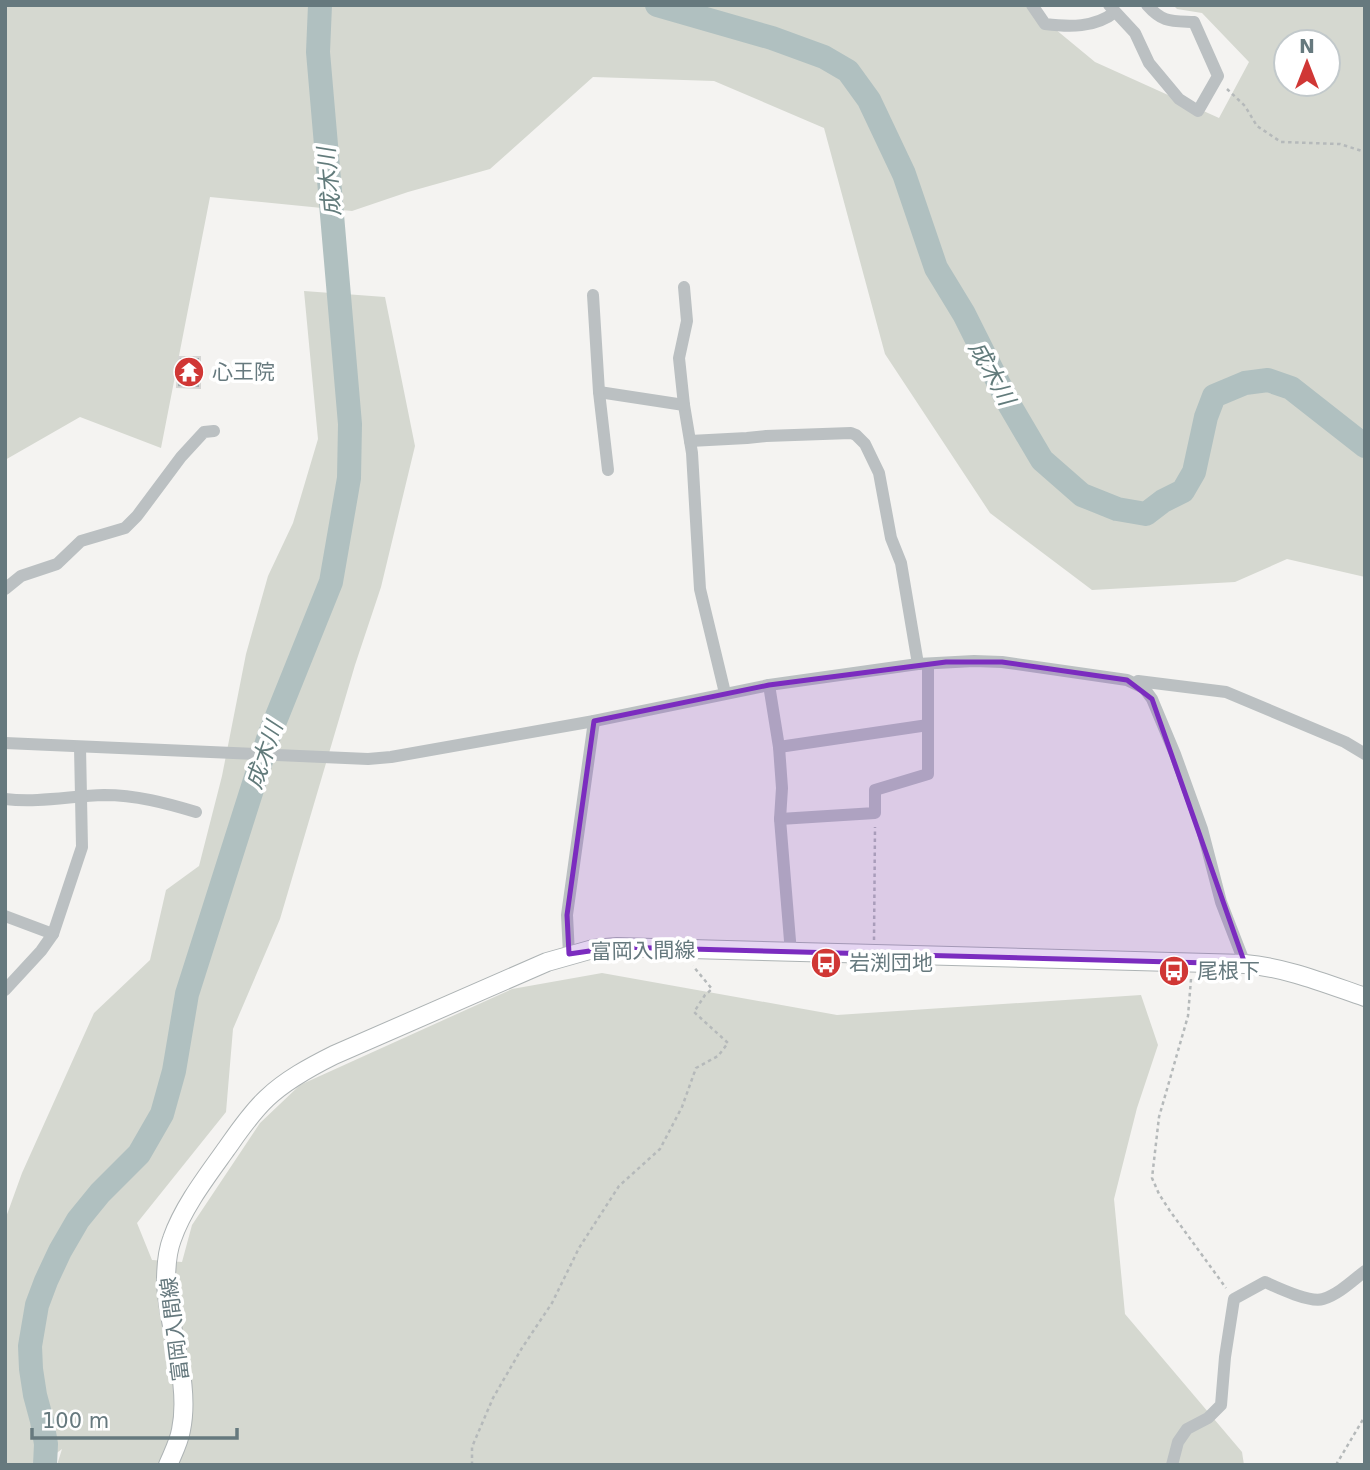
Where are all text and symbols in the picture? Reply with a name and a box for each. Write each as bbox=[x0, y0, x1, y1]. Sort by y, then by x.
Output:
north arrow bbox=[1272, 28, 1342, 98]
text: N bbox=[1299, 35, 1315, 57]
water label: 成木川 bbox=[313, 144, 345, 218]
water label: 成木川 bbox=[964, 337, 1022, 412]
temple icon: 心王院 bbox=[172, 355, 206, 389]
place label: 心王院 bbox=[212, 360, 275, 384]
water label: 成木川 bbox=[240, 715, 289, 792]
street label: 富岡入間線 bbox=[590, 938, 696, 964]
bus stop icon: 岩渕団地 bbox=[809, 946, 843, 980]
place label: 岩渕団地 bbox=[849, 951, 933, 975]
bus stop icon: 尾根下 bbox=[1157, 954, 1191, 988]
place label: 尾根下 bbox=[1197, 959, 1260, 983]
street label: 富岡入間線 bbox=[157, 1275, 193, 1383]
scale bar bbox=[32, 1396, 236, 1440]
text: 100 m bbox=[42, 1409, 109, 1433]

